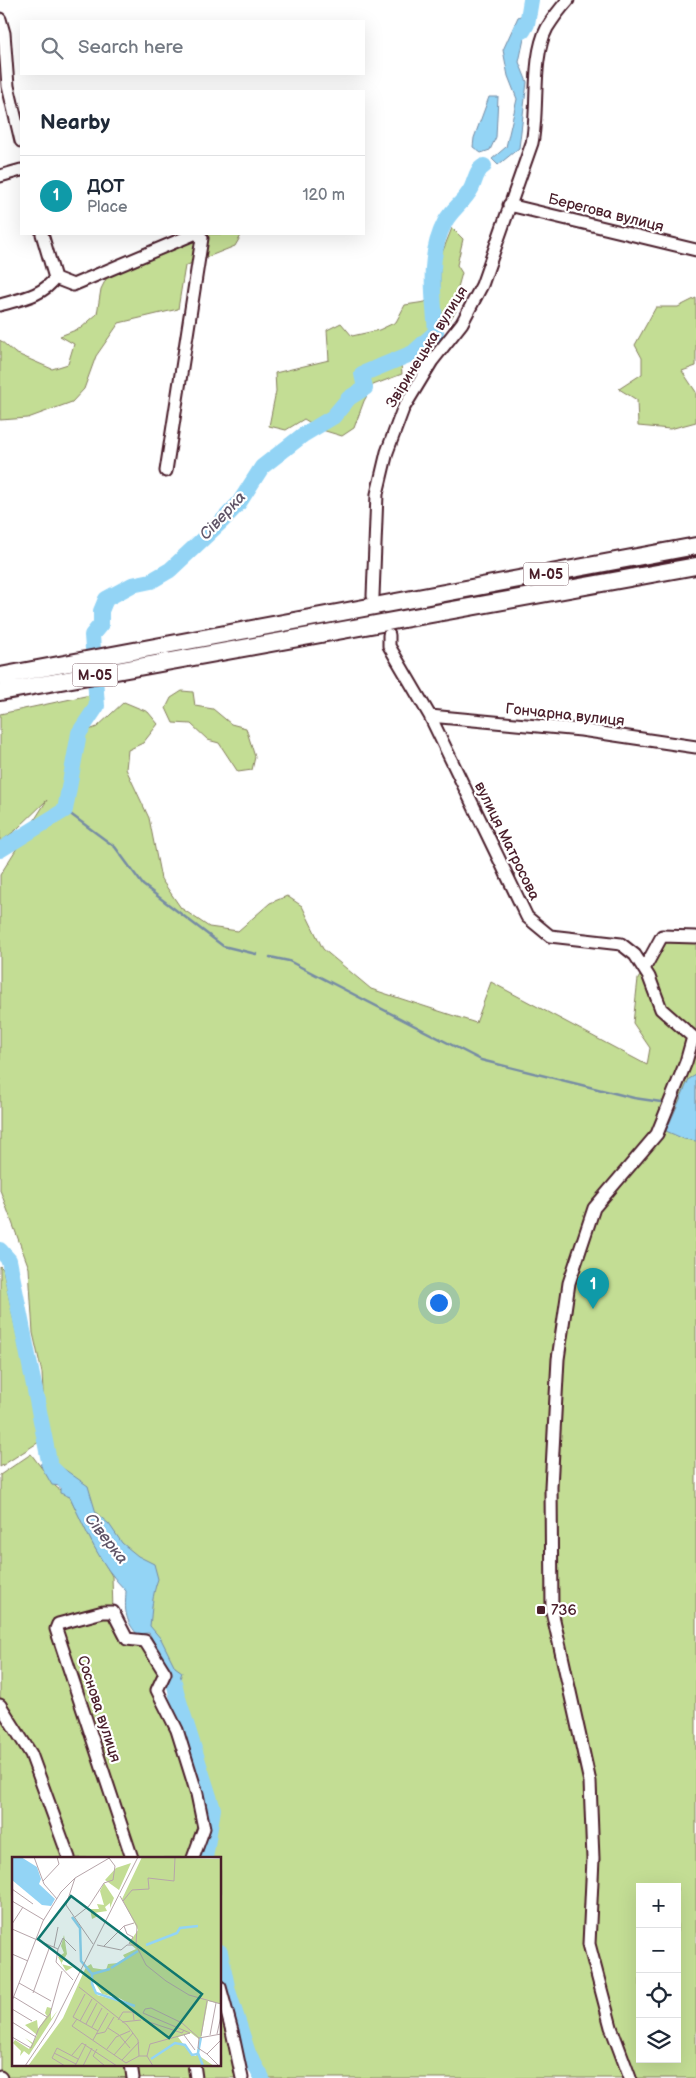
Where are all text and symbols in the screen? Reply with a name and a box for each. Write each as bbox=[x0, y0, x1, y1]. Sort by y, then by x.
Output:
search box bbox=[20, 20, 365, 75]
icon: search bbox=[38, 34, 66, 62]
text: Search here bbox=[78, 36, 183, 59]
text: Nearby bbox=[40, 110, 110, 135]
text: ДОТ bbox=[87, 175, 125, 198]
text: 1 bbox=[53, 186, 59, 205]
text: 120 m bbox=[302, 186, 345, 205]
street label: Берегова вулиця bbox=[546, 189, 666, 237]
text: Place bbox=[87, 198, 128, 217]
street label: Звіринецька вулиця bbox=[382, 283, 472, 411]
water label: Сіверка bbox=[196, 488, 250, 544]
road number: М-05 bbox=[524, 562, 568, 586]
road number: М-05 bbox=[72, 664, 118, 686]
street label: Гончарна вулиця bbox=[504, 699, 626, 731]
street label: вулиця Матросова bbox=[470, 779, 544, 903]
pin: 1 bbox=[577, 1268, 609, 1309]
your location bbox=[426, 1290, 452, 1316]
water label: Сіверка bbox=[80, 1510, 132, 1568]
place label: 736 bbox=[551, 1601, 577, 1620]
marker: 736 bbox=[535, 1604, 547, 1616]
street label: Соснова вулиця bbox=[73, 1653, 125, 1765]
inset map bbox=[12, 1857, 221, 2066]
map controls bbox=[636, 1883, 681, 2063]
button: + bbox=[636, 1883, 681, 1928]
button: − bbox=[636, 1928, 681, 1973]
button: locate bbox=[636, 1973, 681, 2018]
button: layers bbox=[636, 2018, 681, 2063]

